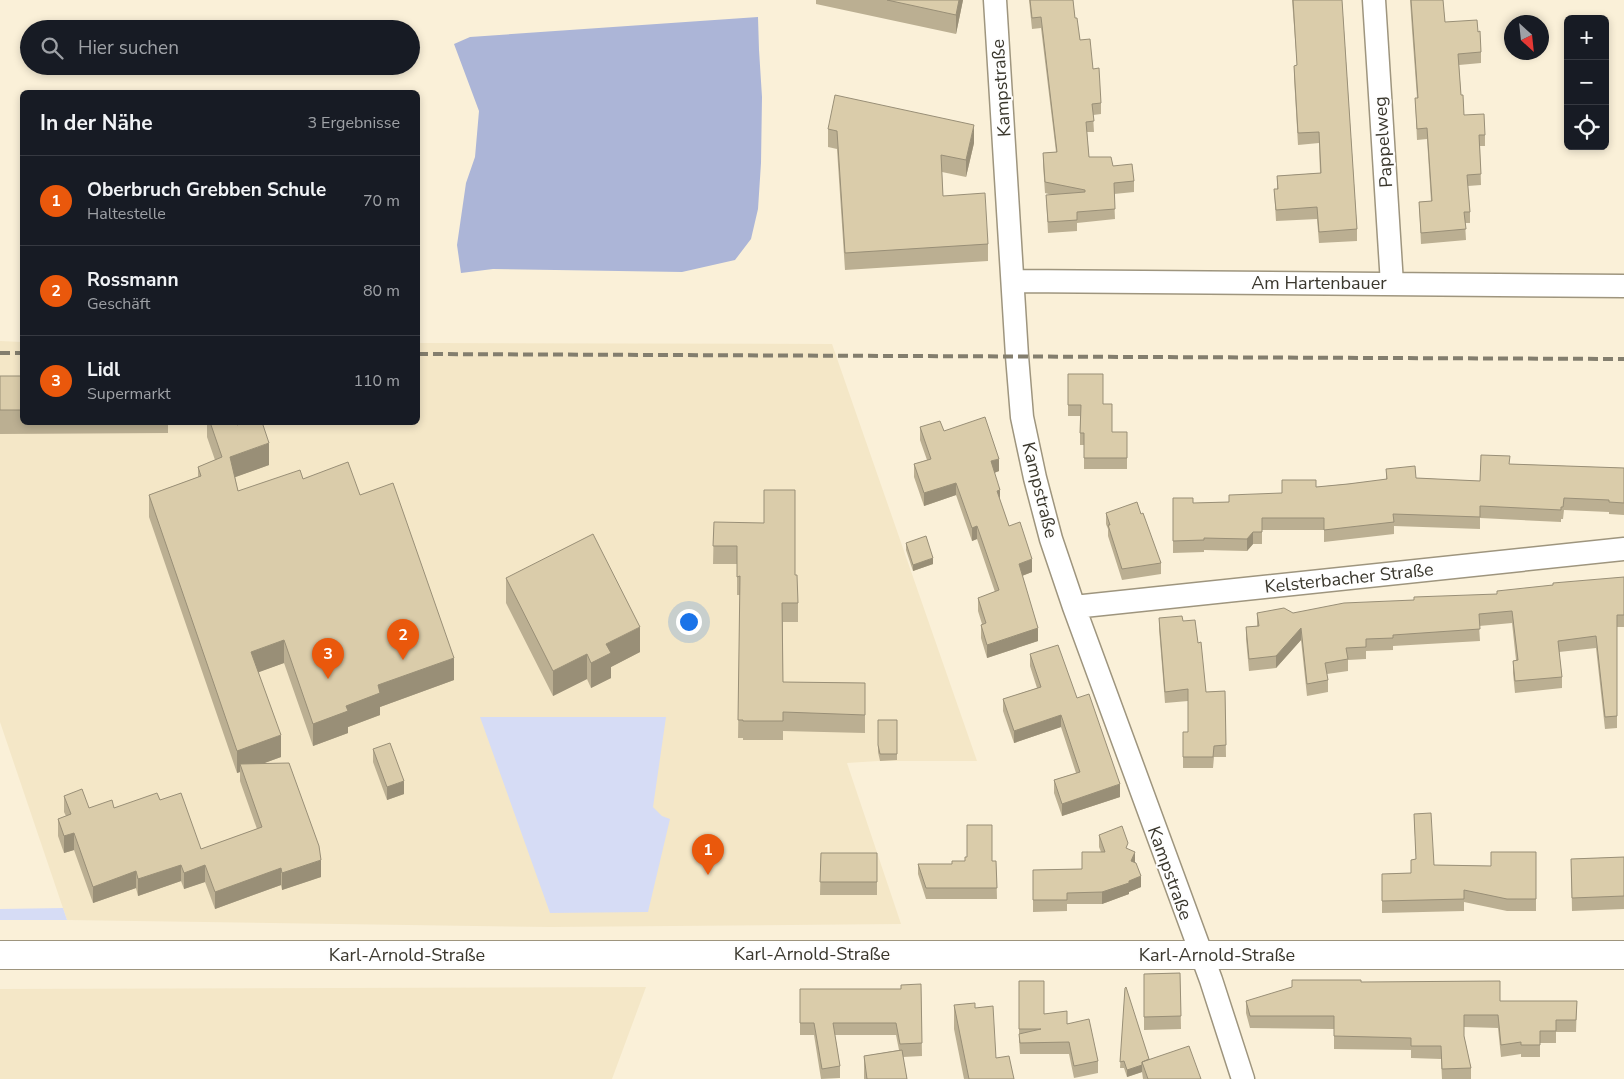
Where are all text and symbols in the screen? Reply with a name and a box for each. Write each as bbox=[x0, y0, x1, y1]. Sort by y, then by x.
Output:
north arrow bbox=[1504, 15, 1549, 60]
map controls bbox=[1564, 15, 1609, 150]
button: + bbox=[1564, 15, 1609, 60]
search box bbox=[20, 20, 420, 75]
icon: search bbox=[38, 34, 66, 62]
text: Hier suchen bbox=[78, 35, 179, 61]
street label: Kampstraße bbox=[986, 38, 1016, 138]
button: − bbox=[1564, 60, 1609, 105]
street label: Pappelweg bbox=[1368, 96, 1398, 188]
button: locate bbox=[1564, 105, 1609, 150]
text: In der Nähe bbox=[40, 109, 153, 137]
text: 3 Ergebnisse bbox=[307, 112, 400, 134]
text: Oberbruch Grebben Schule bbox=[87, 177, 326, 203]
text: 1 bbox=[51, 190, 61, 212]
text: 70 m bbox=[363, 190, 400, 212]
text: Haltestelle bbox=[87, 203, 166, 225]
text: Rossmann bbox=[87, 267, 179, 293]
street label: Am Hartenbauer bbox=[1251, 271, 1387, 295]
text: 2 bbox=[51, 280, 61, 302]
text: 80 m bbox=[363, 280, 400, 302]
text: Geschäft bbox=[87, 293, 150, 315]
text: Lidl bbox=[87, 357, 120, 383]
text: 3 bbox=[51, 370, 61, 392]
text: 110 m bbox=[353, 370, 400, 392]
text: Supermarkt bbox=[87, 383, 171, 405]
street label: Kampstraße bbox=[1016, 439, 1064, 541]
street label: Kelsterbacher Straße bbox=[1263, 557, 1435, 599]
your location bbox=[676, 609, 702, 635]
pin: 2 bbox=[387, 619, 419, 660]
pin: 3 bbox=[312, 638, 344, 679]
street label: Kampstraße bbox=[1142, 823, 1198, 923]
pin: 1 bbox=[692, 834, 724, 875]
street label: Karl-Arnold-Straße bbox=[734, 942, 890, 966]
street label: Karl-Arnold-Straße bbox=[329, 943, 485, 967]
street label: Karl-Arnold-Straße bbox=[1139, 943, 1295, 967]

